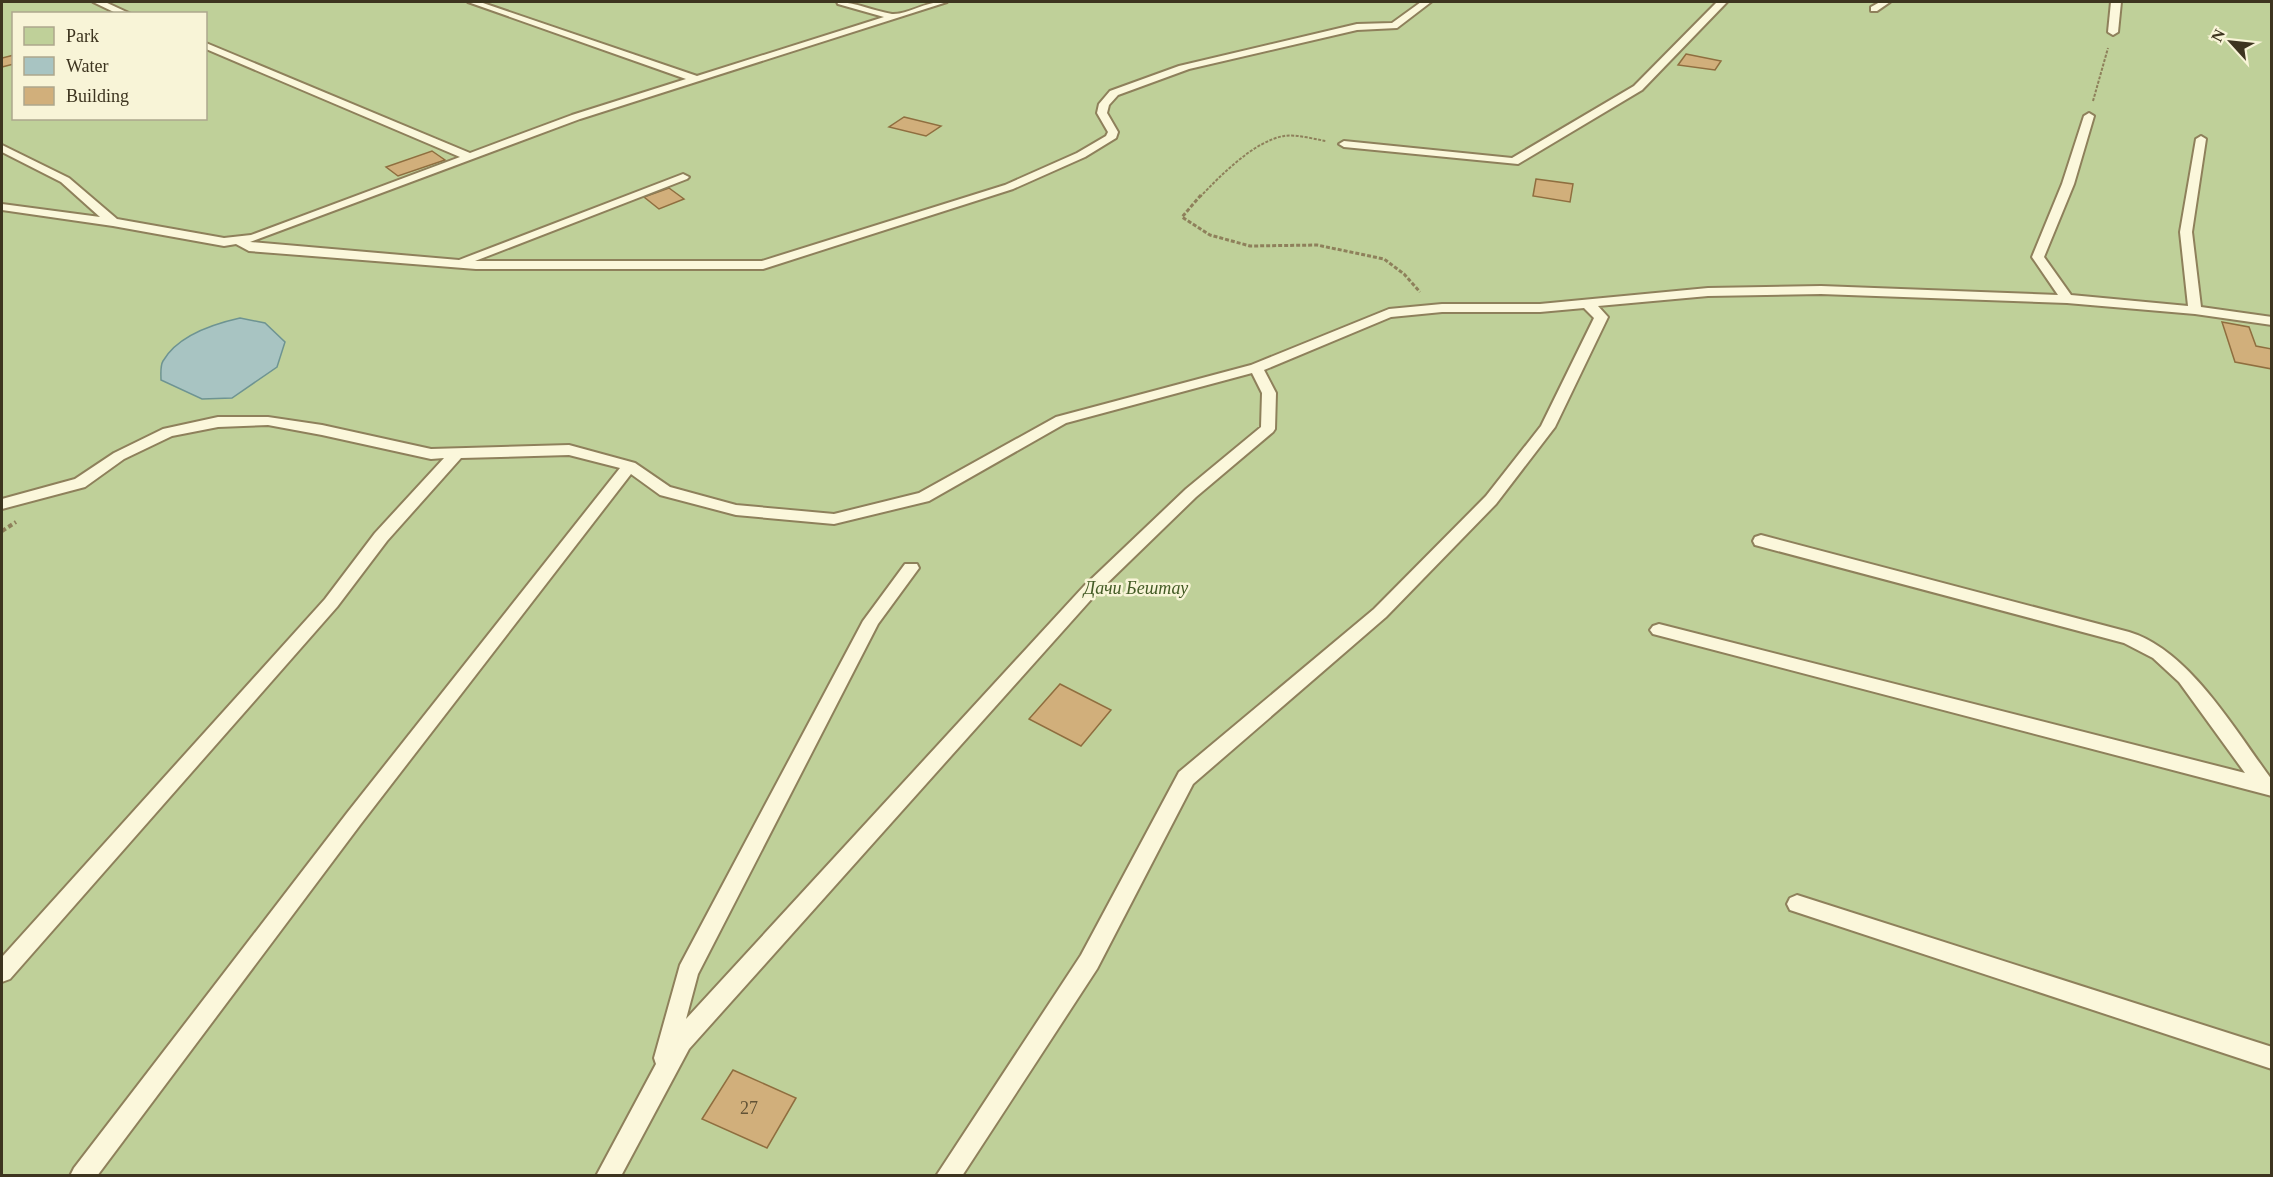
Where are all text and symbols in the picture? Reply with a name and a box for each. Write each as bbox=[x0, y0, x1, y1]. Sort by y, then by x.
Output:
legend bbox=[12, 12, 207, 120]
north arrow bbox=[2201, 12, 2261, 72]
text: Park bbox=[66, 26, 99, 46]
text: N bbox=[2208, 26, 2228, 44]
text: Water bbox=[66, 56, 109, 76]
text: Building bbox=[66, 86, 129, 106]
park label: Дачи Бештау bbox=[1082, 578, 1188, 598]
house number: 27 bbox=[740, 1098, 758, 1118]

